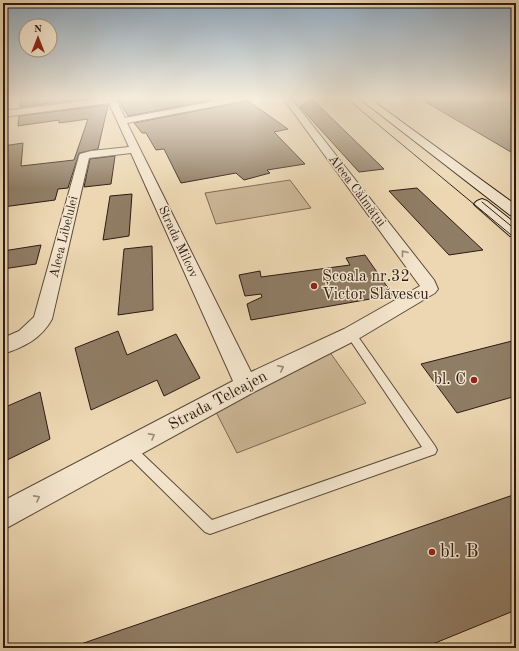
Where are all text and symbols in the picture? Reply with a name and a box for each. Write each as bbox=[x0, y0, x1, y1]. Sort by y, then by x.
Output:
north arrow bbox=[18, 18, 58, 58]
text: N bbox=[34, 24, 43, 35]
street label: Aleea Călmățui bbox=[326, 153, 388, 230]
street label: Aleea Libelulei bbox=[48, 194, 81, 279]
street label: Strada Milcov bbox=[156, 204, 200, 280]
one-way arrow bbox=[402, 251, 409, 258]
place label: Școala nr.32 Victor Slăvescu bbox=[322, 269, 429, 303]
marker: Școala nr.32 Victor Slăvescu bbox=[309, 281, 319, 291]
one-way arrow bbox=[276, 365, 284, 373]
street label: Strada Teleajen bbox=[166, 368, 270, 434]
place label: bl. C bbox=[434, 372, 466, 388]
marker: bl. C bbox=[469, 375, 479, 385]
one-way arrow bbox=[148, 434, 155, 441]
one-way arrow bbox=[33, 495, 41, 503]
place label: bl. B bbox=[440, 543, 479, 562]
marker: bl. B bbox=[427, 547, 437, 557]

